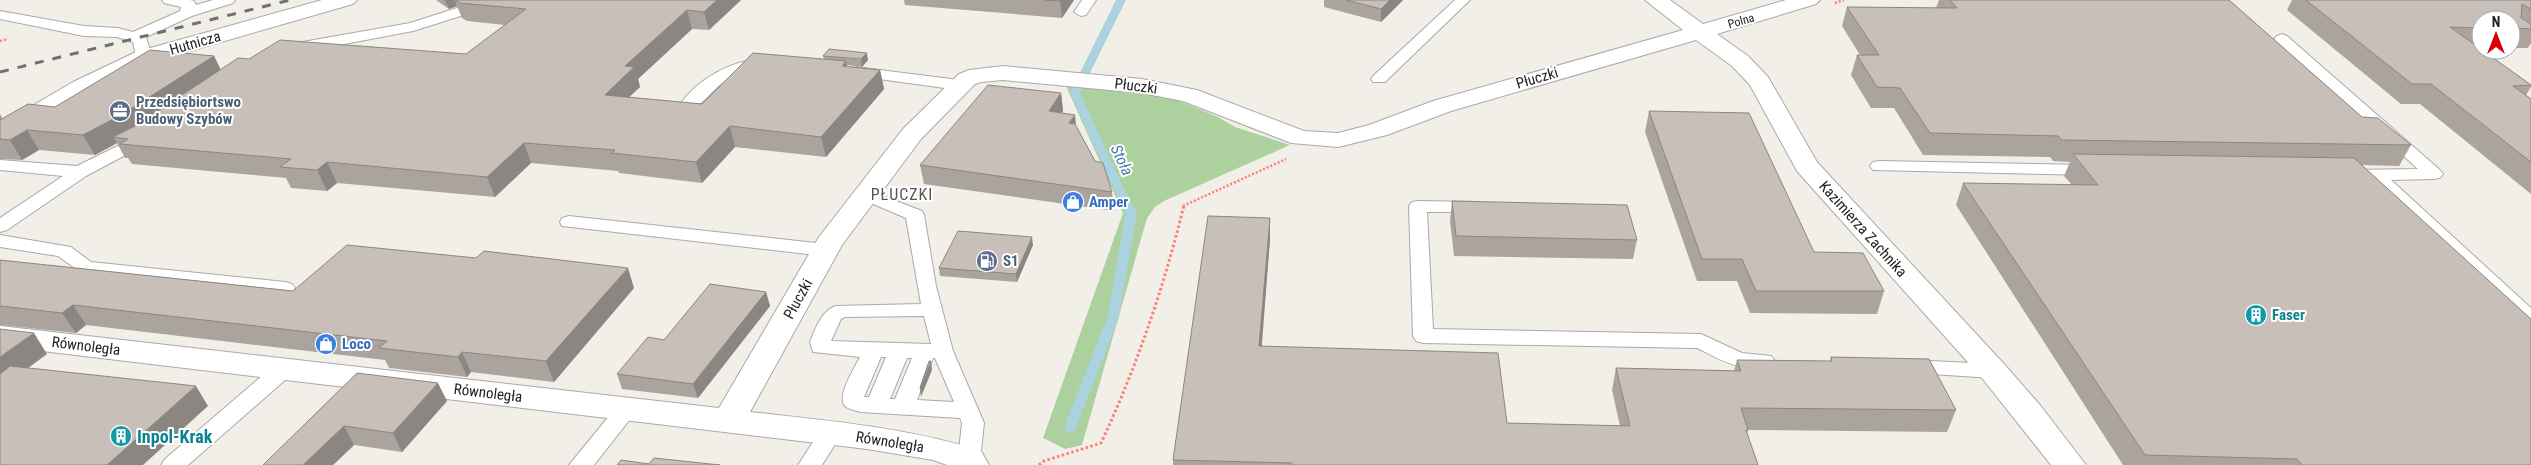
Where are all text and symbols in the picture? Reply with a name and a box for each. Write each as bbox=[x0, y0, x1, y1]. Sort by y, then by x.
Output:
street label: Polna bbox=[1726, 10, 1756, 31]
north arrow bbox=[2471, 10, 2521, 60]
text: N bbox=[2492, 14, 2500, 30]
street label: Hutnicza bbox=[167, 27, 223, 59]
street label: Płuczki bbox=[1514, 63, 1560, 93]
street label: Płuczki bbox=[1114, 74, 1158, 98]
place label: Przedsiębiortswo Budowy Szybów bbox=[136, 93, 241, 128]
office icon: Przedsiębiortswo Budowy Szybów bbox=[108, 99, 132, 123]
water label: Stoła bbox=[1107, 142, 1137, 178]
street label: Kazimierza Zachnika bbox=[1815, 177, 1911, 281]
district label: PŁUCZKI bbox=[871, 185, 933, 204]
shop icon: Amper bbox=[1061, 190, 1085, 214]
place label: Amper bbox=[1089, 193, 1128, 211]
fuel station icon: S1 bbox=[975, 249, 999, 273]
place label: S1 bbox=[1003, 252, 1019, 270]
street label: Płuczki bbox=[780, 276, 816, 322]
building icon: Faser bbox=[2244, 303, 2268, 327]
place label: Faser bbox=[2272, 306, 2305, 324]
shop icon: Loco bbox=[314, 332, 338, 356]
street label: Równoległa bbox=[51, 333, 121, 359]
place label: Loco bbox=[342, 335, 371, 353]
street label: Równoległa bbox=[453, 380, 523, 406]
building icon: Inpol-Krak bbox=[109, 424, 133, 448]
place label: Inpol-Krak bbox=[137, 426, 213, 447]
street label: Równoległa bbox=[855, 428, 925, 456]

